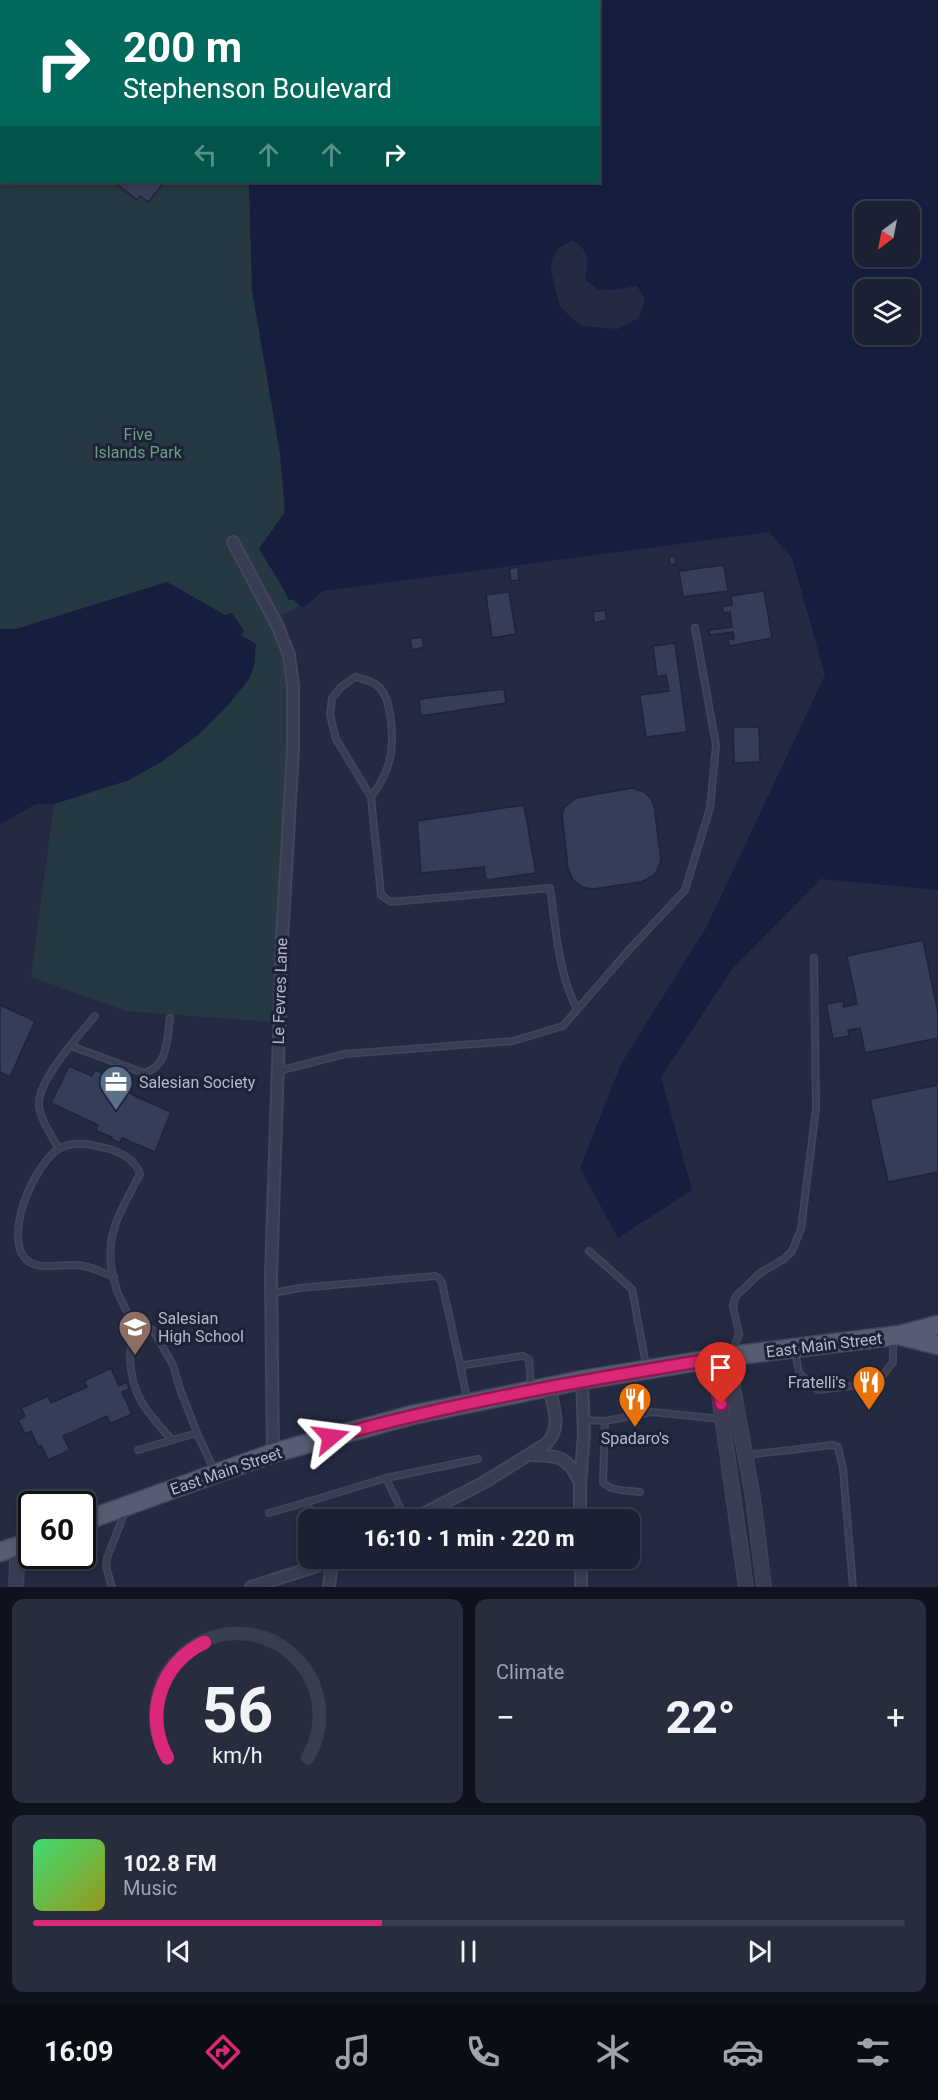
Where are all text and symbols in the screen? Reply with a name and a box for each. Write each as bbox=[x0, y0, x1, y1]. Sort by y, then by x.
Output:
text: 200 m bbox=[123, 23, 242, 72]
icon: right bbox=[24, 24, 102, 102]
text: Stephenson Boulevard bbox=[123, 73, 392, 105]
icon: left bbox=[189, 138, 222, 171]
icon: ahead bbox=[252, 138, 285, 171]
icon: ahead bbox=[315, 138, 348, 171]
icon: right bbox=[378, 138, 411, 171]
north arrow bbox=[854, 201, 920, 267]
map controls bbox=[854, 201, 920, 345]
button: layers bbox=[854, 279, 920, 345]
park label: Five Islands Park bbox=[94, 425, 183, 462]
street label: Le Fevres Lane bbox=[269, 937, 291, 1045]
office icon: Salesian Society bbox=[98, 1064, 134, 1111]
place label: Salesian Society bbox=[139, 1073, 256, 1092]
school or university icon: Salesian High School bbox=[117, 1309, 153, 1356]
place label: Salesian High School bbox=[158, 1309, 244, 1346]
street label: East Main Street bbox=[765, 1328, 883, 1362]
pin bbox=[695, 1342, 746, 1404]
icon: arrive bbox=[704, 1351, 737, 1384]
restaurant icon: Fratelli's bbox=[851, 1364, 887, 1411]
place label: Fratelli's bbox=[788, 1373, 846, 1392]
restaurant icon: Spadaro's bbox=[617, 1381, 653, 1428]
position arrow bbox=[299, 1405, 363, 1469]
place label: Spadaro's bbox=[601, 1429, 669, 1448]
street label: East Main Street bbox=[168, 1443, 284, 1499]
speed limit sign: 60 bbox=[18, 1491, 96, 1569]
text: 16:10 · 1 min · 220 m bbox=[364, 1526, 574, 1551]
text: Climate bbox=[496, 1660, 564, 1684]
text: 56 bbox=[202, 1674, 273, 1747]
text: 22° bbox=[666, 1691, 735, 1744]
text: − bbox=[496, 1698, 515, 1737]
text: + bbox=[886, 1698, 905, 1737]
text: km/h bbox=[212, 1743, 263, 1768]
text: 102.8 FM bbox=[123, 1851, 217, 1876]
text: Music bbox=[123, 1876, 177, 1900]
icon: previous bbox=[162, 1935, 195, 1968]
icon: pause bbox=[452, 1935, 485, 1968]
icon: next bbox=[743, 1935, 776, 1968]
icon: directions bbox=[202, 2031, 244, 2073]
icon: music bbox=[332, 2031, 374, 2073]
icon: phone bbox=[462, 2031, 504, 2073]
icon: climate bbox=[592, 2031, 634, 2073]
icon: car bbox=[722, 2031, 764, 2073]
icon: filters bbox=[852, 2031, 894, 2073]
text: 16:09 bbox=[44, 2036, 114, 2068]

